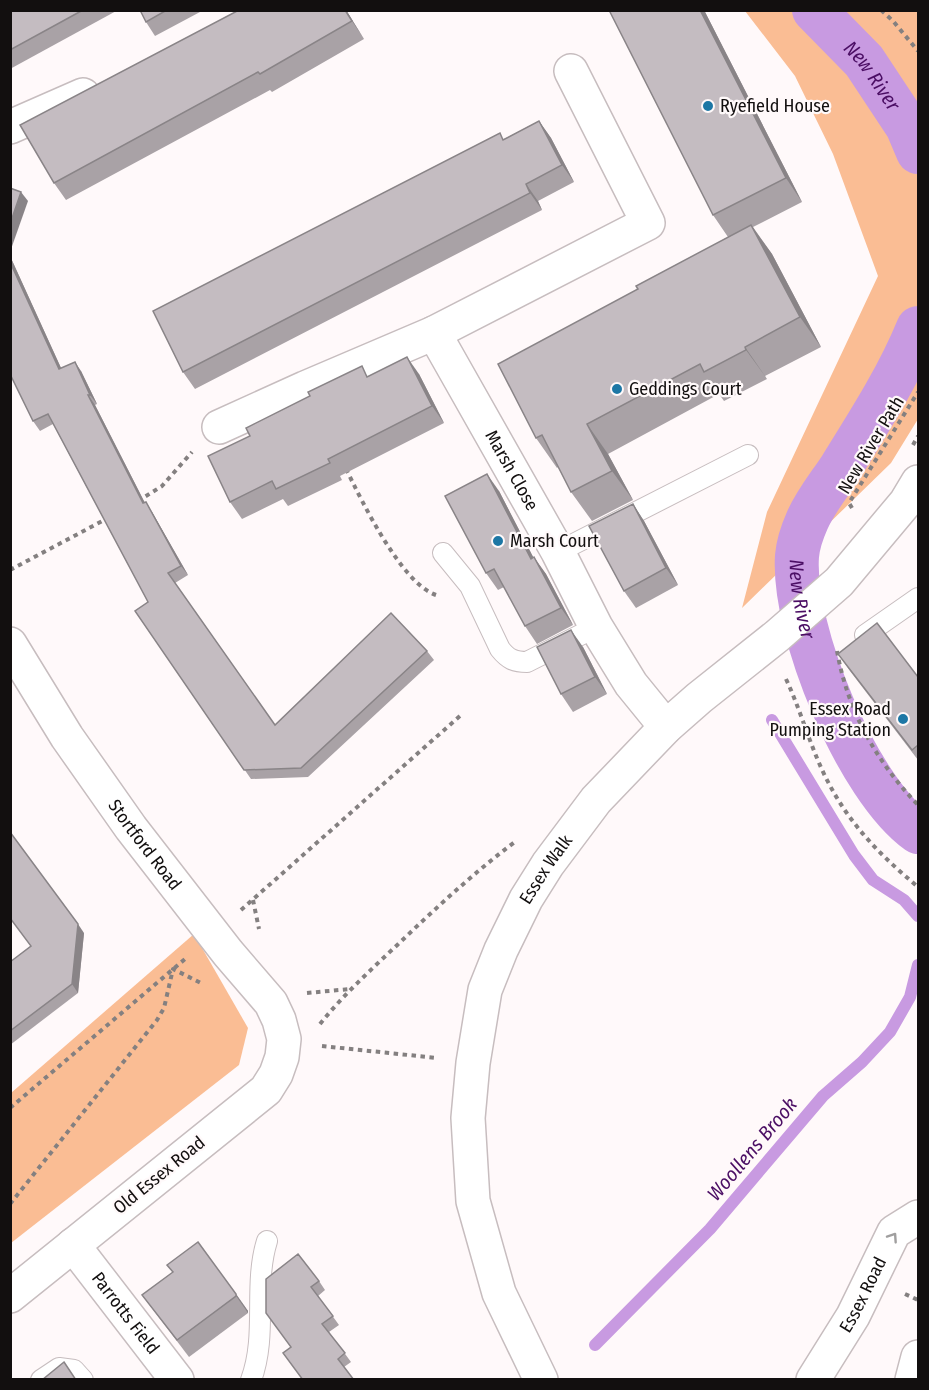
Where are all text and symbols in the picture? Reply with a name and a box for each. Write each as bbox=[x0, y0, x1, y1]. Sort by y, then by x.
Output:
water label: New River bbox=[839, 36, 906, 116]
place label: Ryefield House bbox=[720, 95, 830, 117]
marker: Ryefield House bbox=[701, 99, 715, 113]
place label: Geddings Court bbox=[629, 378, 742, 400]
marker: Geddings Court bbox=[610, 382, 624, 396]
street label: New River Path bbox=[833, 392, 909, 498]
street label: Marsh Close bbox=[480, 426, 543, 515]
place label: Marsh Court bbox=[510, 530, 599, 552]
marker: Marsh Court bbox=[491, 534, 505, 548]
water label: New River bbox=[785, 559, 821, 643]
place label: Essex Road Pumping Station bbox=[770, 698, 891, 741]
marker: Essex Road Pumping Station bbox=[896, 712, 910, 726]
street label: Stortford Road bbox=[103, 795, 186, 895]
street label: Essex Walk bbox=[515, 830, 577, 908]
water label: Woollens Brook bbox=[702, 1093, 802, 1205]
street label: Old Essex Road bbox=[109, 1131, 209, 1219]
one-way arrow bbox=[886, 1233, 897, 1244]
street label: Essex Road bbox=[834, 1253, 891, 1337]
street label: Parrotts Field bbox=[87, 1268, 164, 1359]

